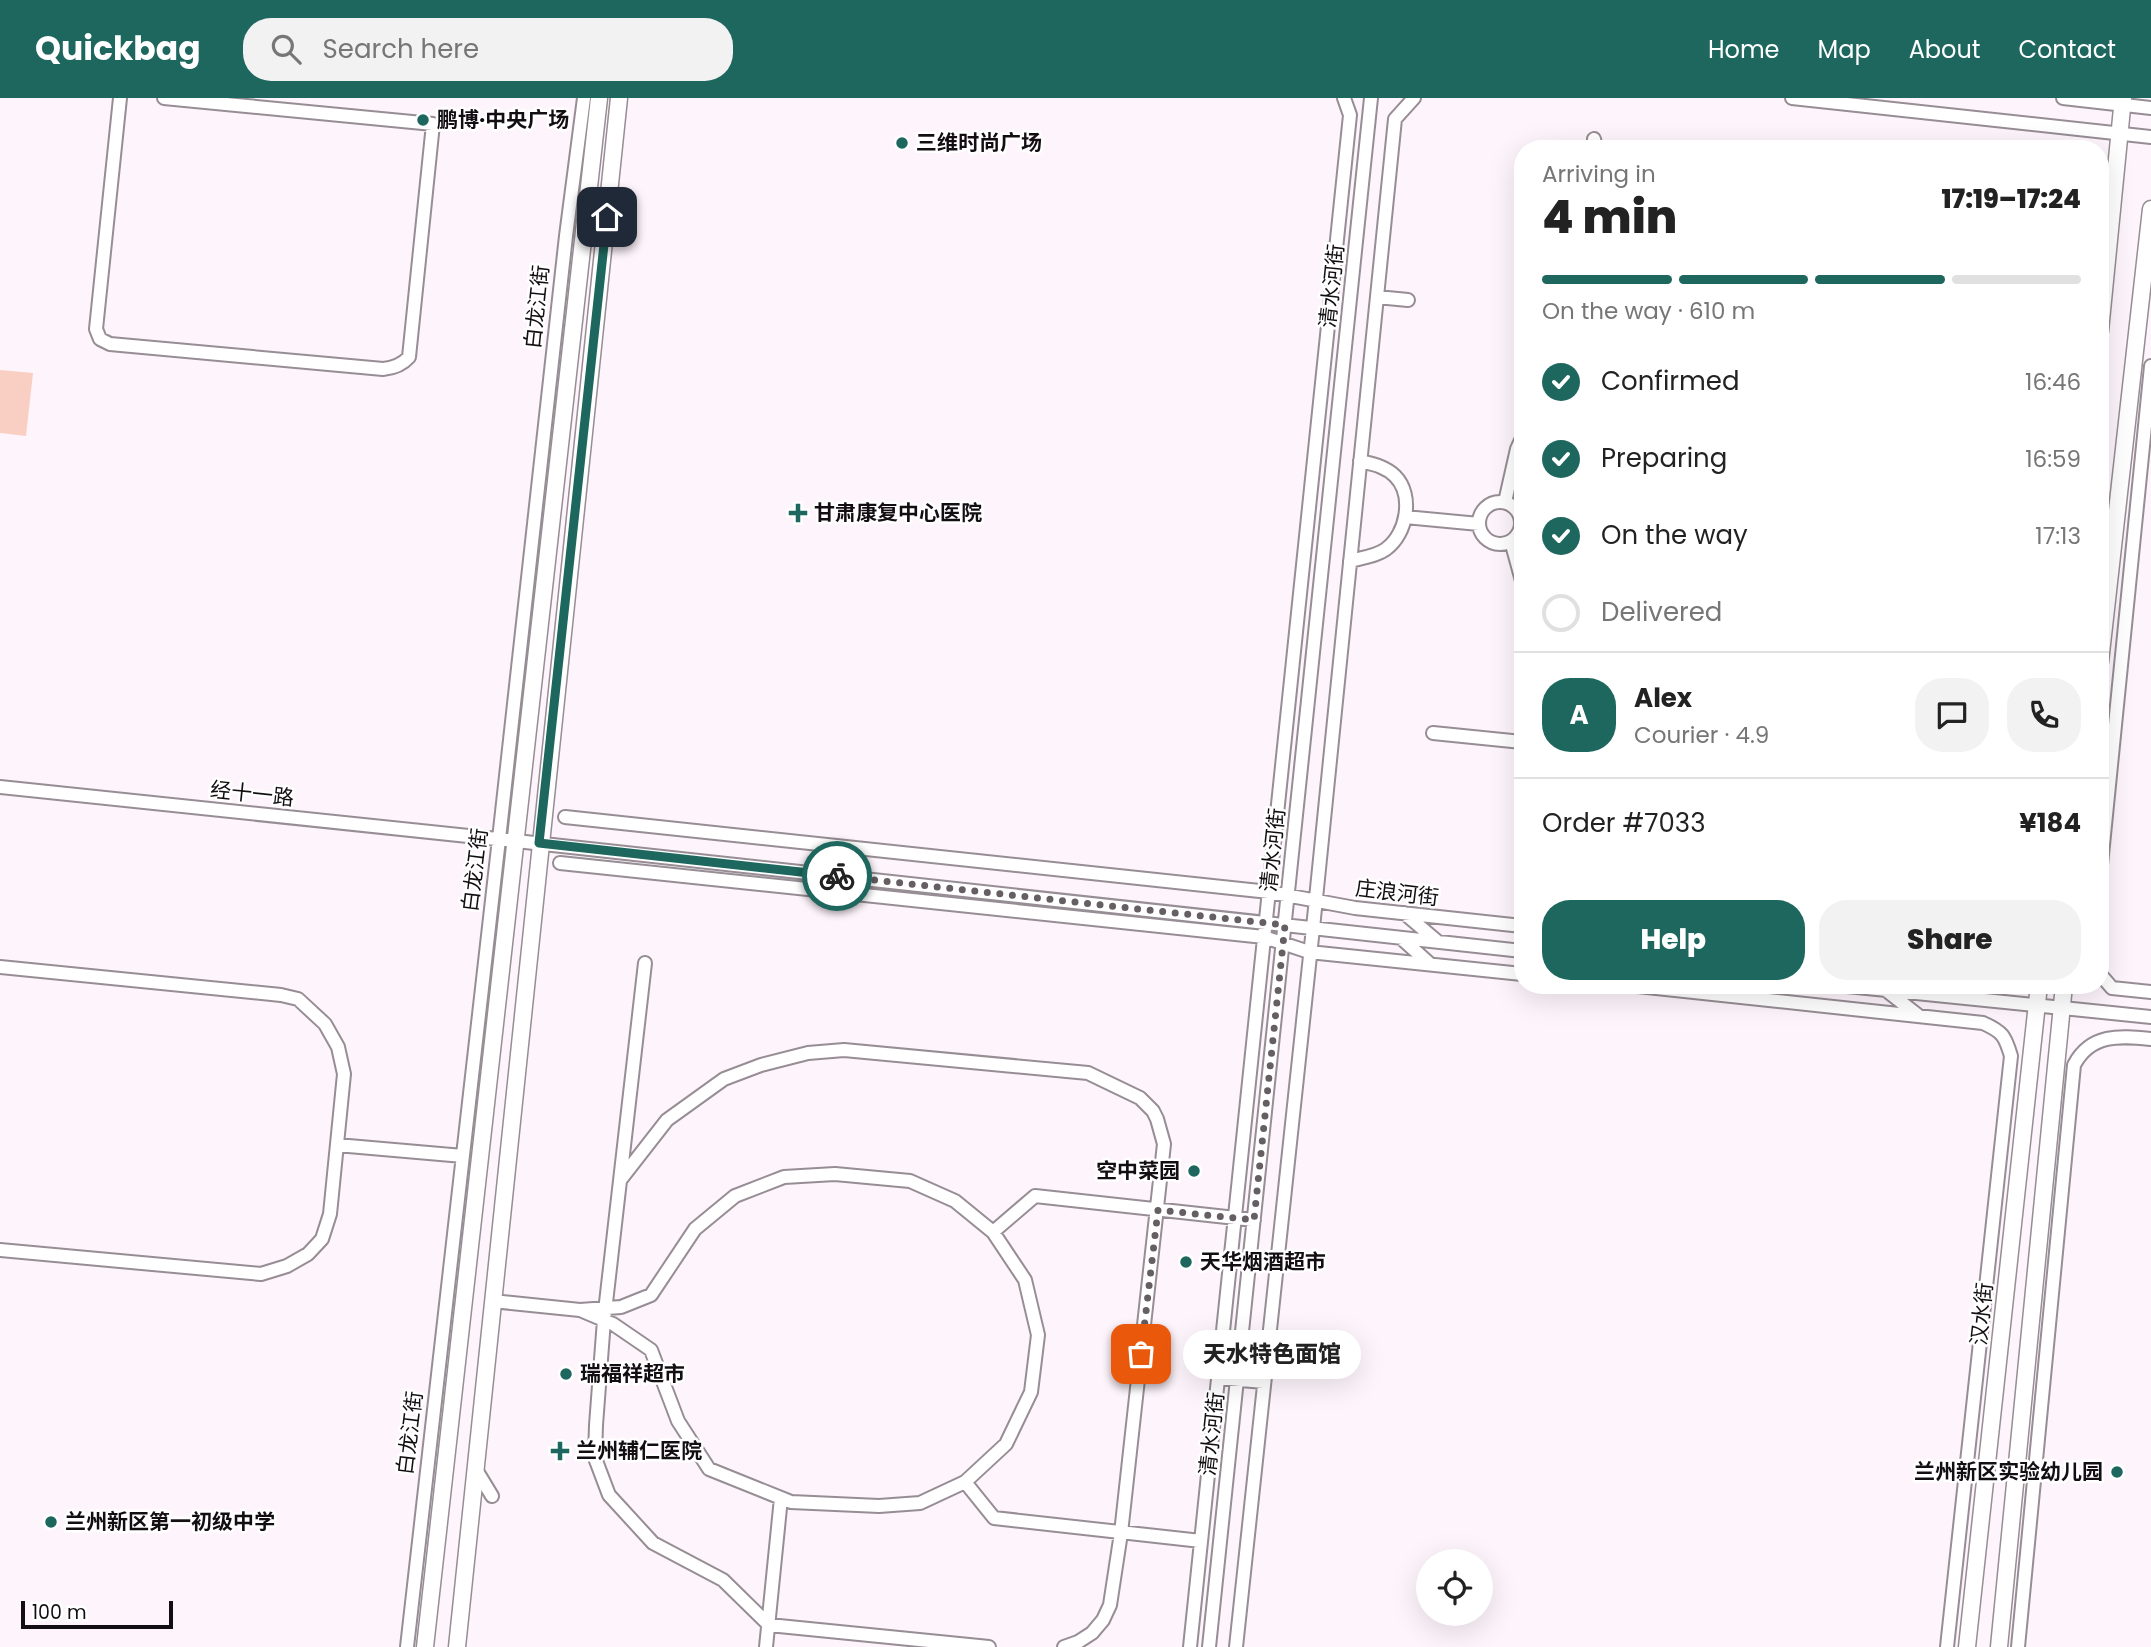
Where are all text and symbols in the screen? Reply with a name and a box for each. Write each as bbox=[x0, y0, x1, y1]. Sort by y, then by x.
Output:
search box bbox=[243, 18, 733, 81]
text: Quickbag bbox=[35, 25, 201, 72]
icon: search bbox=[267, 30, 305, 68]
text: Search here bbox=[323, 31, 479, 67]
text: Home bbox=[1708, 33, 1780, 66]
text: Map bbox=[1818, 33, 1871, 66]
text: About bbox=[1909, 33, 1980, 66]
text: Contact bbox=[2018, 33, 2116, 66]
place label: 鹏博·中央广场 bbox=[437, 105, 569, 134]
marker: 鹏博·中央广场 bbox=[415, 112, 431, 128]
place label: 三维时尚广场 bbox=[916, 128, 1042, 157]
marker: 三维时尚广场 bbox=[894, 135, 910, 151]
text: Arriving in bbox=[1542, 158, 1656, 190]
text: 17:19–17:24 bbox=[1941, 181, 2081, 217]
text: 4 min bbox=[1542, 185, 1677, 249]
pin bbox=[577, 187, 637, 247]
icon: home bbox=[588, 198, 626, 236]
street label: 清水河街 bbox=[1313, 243, 1350, 329]
street label: 白龙江街 bbox=[518, 264, 555, 350]
text: On the way · 610 m bbox=[1542, 295, 1755, 327]
icon: check bbox=[1542, 363, 1580, 401]
text: Confirmed bbox=[1601, 363, 1739, 399]
text: 16:46 bbox=[2025, 366, 2081, 398]
icon: check bbox=[1542, 440, 1580, 478]
text: Preparing bbox=[1601, 440, 1727, 476]
text: 16:59 bbox=[2025, 443, 2081, 475]
place label: 甘肃康复中心医院 bbox=[814, 498, 982, 527]
marker: 甘肃康复中心医院 bbox=[788, 503, 808, 523]
icon: check bbox=[1542, 517, 1580, 555]
text: On the way bbox=[1601, 517, 1748, 553]
text: 17:13 bbox=[2035, 520, 2081, 552]
text: Delivered bbox=[1601, 594, 1722, 630]
button: chat bbox=[1915, 678, 1989, 752]
button: phone bbox=[2007, 678, 2081, 752]
text: Alex bbox=[1634, 680, 1692, 716]
text: A bbox=[1569, 697, 1589, 733]
text: Courier · 4.9 bbox=[1634, 719, 1769, 751]
street label: 经十一路 bbox=[209, 775, 295, 812]
text: Order #7033 bbox=[1542, 805, 1705, 841]
text: ¥184 bbox=[2019, 805, 2081, 841]
street label: 清水河街 bbox=[1254, 807, 1291, 893]
street label: 白龙江街 bbox=[455, 826, 494, 913]
courier bbox=[802, 841, 872, 911]
icon: bike bbox=[818, 857, 856, 895]
street label: 庄浪河街 bbox=[1354, 873, 1441, 912]
button: Help bbox=[1542, 900, 1805, 980]
button: Share bbox=[1819, 900, 2081, 980]
place label: 空中菜园 bbox=[1096, 1156, 1180, 1185]
marker: 空中菜园 bbox=[1186, 1163, 1202, 1179]
place label: 天华烟酒超市 bbox=[1200, 1247, 1326, 1276]
marker: 天华烟酒超市 bbox=[1178, 1254, 1194, 1270]
street label: 汉水街 bbox=[1964, 1281, 1999, 1347]
pin bbox=[1111, 1324, 1171, 1384]
callout: 天水特色面馆 bbox=[1183, 1330, 1362, 1378]
icon: bag bbox=[1122, 1335, 1160, 1373]
text: 天水特色面馆 bbox=[1203, 1338, 1341, 1370]
place label: 瑞福祥超市 bbox=[580, 1359, 685, 1388]
marker: 瑞福祥超市 bbox=[558, 1366, 574, 1382]
street label: 白龙江街 bbox=[390, 1389, 429, 1476]
street label: 清水河街 bbox=[1193, 1391, 1230, 1477]
place label: 兰州辅仁医院 bbox=[576, 1436, 702, 1465]
marker: 兰州辅仁医院 bbox=[550, 1441, 570, 1461]
place label: 兰州新区实验幼儿园 bbox=[1914, 1457, 2103, 1486]
marker: 兰州新区实验幼儿园 bbox=[2109, 1464, 2125, 1480]
place label: 兰州新区第一初级中学 bbox=[65, 1507, 275, 1536]
marker: 兰州新区第一初级中学 bbox=[43, 1514, 59, 1530]
map controls bbox=[1416, 1549, 1493, 1626]
button: locate bbox=[1416, 1549, 1493, 1626]
scale bar bbox=[21, 1598, 173, 1630]
text: 100 m bbox=[32, 1599, 87, 1626]

